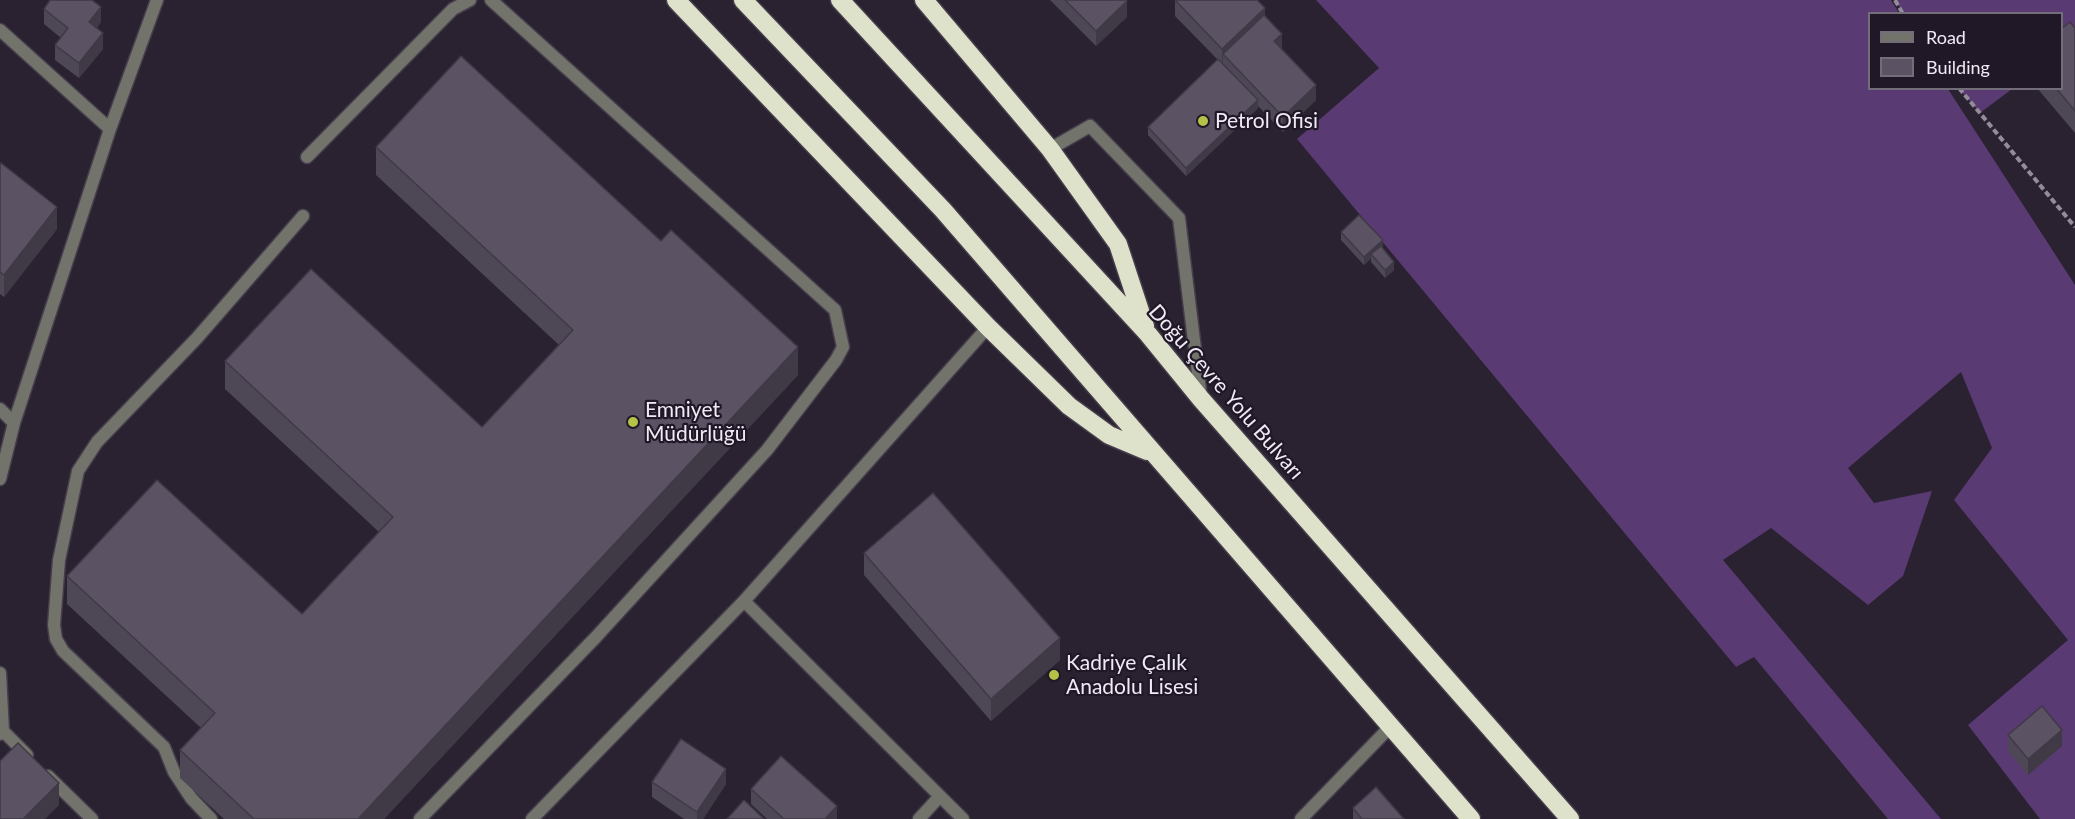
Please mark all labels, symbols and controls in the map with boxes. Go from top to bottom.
legend [1868,12,2063,90]
text: Road [1926,26,1966,48]
text: Building [1926,56,1990,78]
place label: Petrol Ofisi [1215,108,1318,134]
marker: Petrol Ofisi [1196,114,1210,128]
street label: Doğu Çevre Yolu Bulvarı [1143,299,1309,485]
place label: Emniyet Müdürlüğü [645,397,746,447]
marker: Emniyet Müdürlüğü [626,415,640,429]
place label: Kadriye Çalık Anadolu Lisesi [1066,650,1198,700]
marker: Kadriye Çalık Anadolu Lisesi [1047,668,1061,682]

